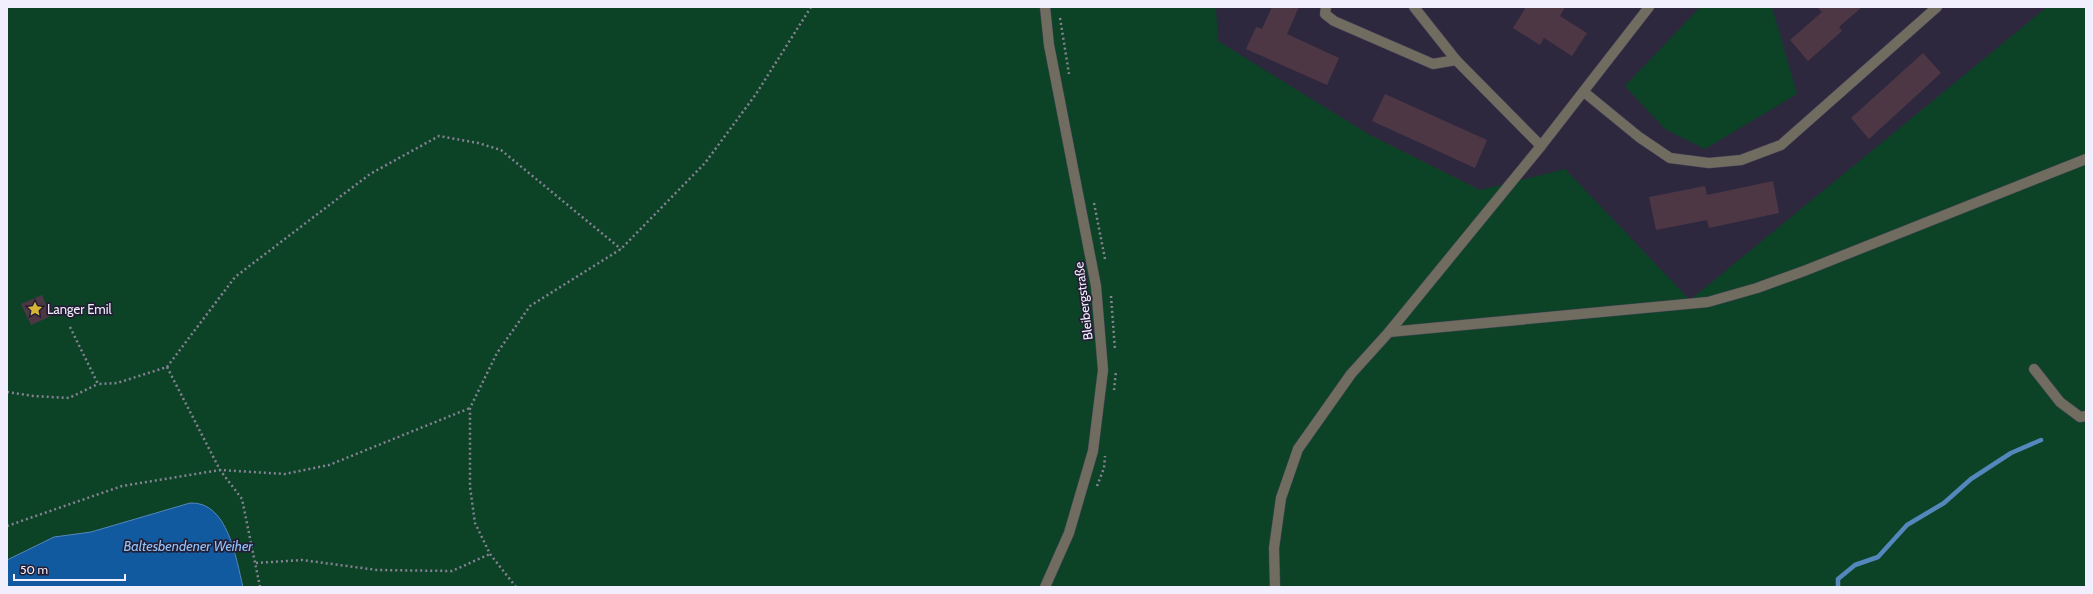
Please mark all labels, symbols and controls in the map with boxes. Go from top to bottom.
street label: Bleibergstraße [1070,261,1096,341]
place icon: Langer Emil [26,300,44,318]
place label: Langer Emil [47,301,112,317]
water label: Baltesbendener Weiher [123,537,253,555]
scale bar [14,556,125,582]
text: 50 m [20,562,48,577]

